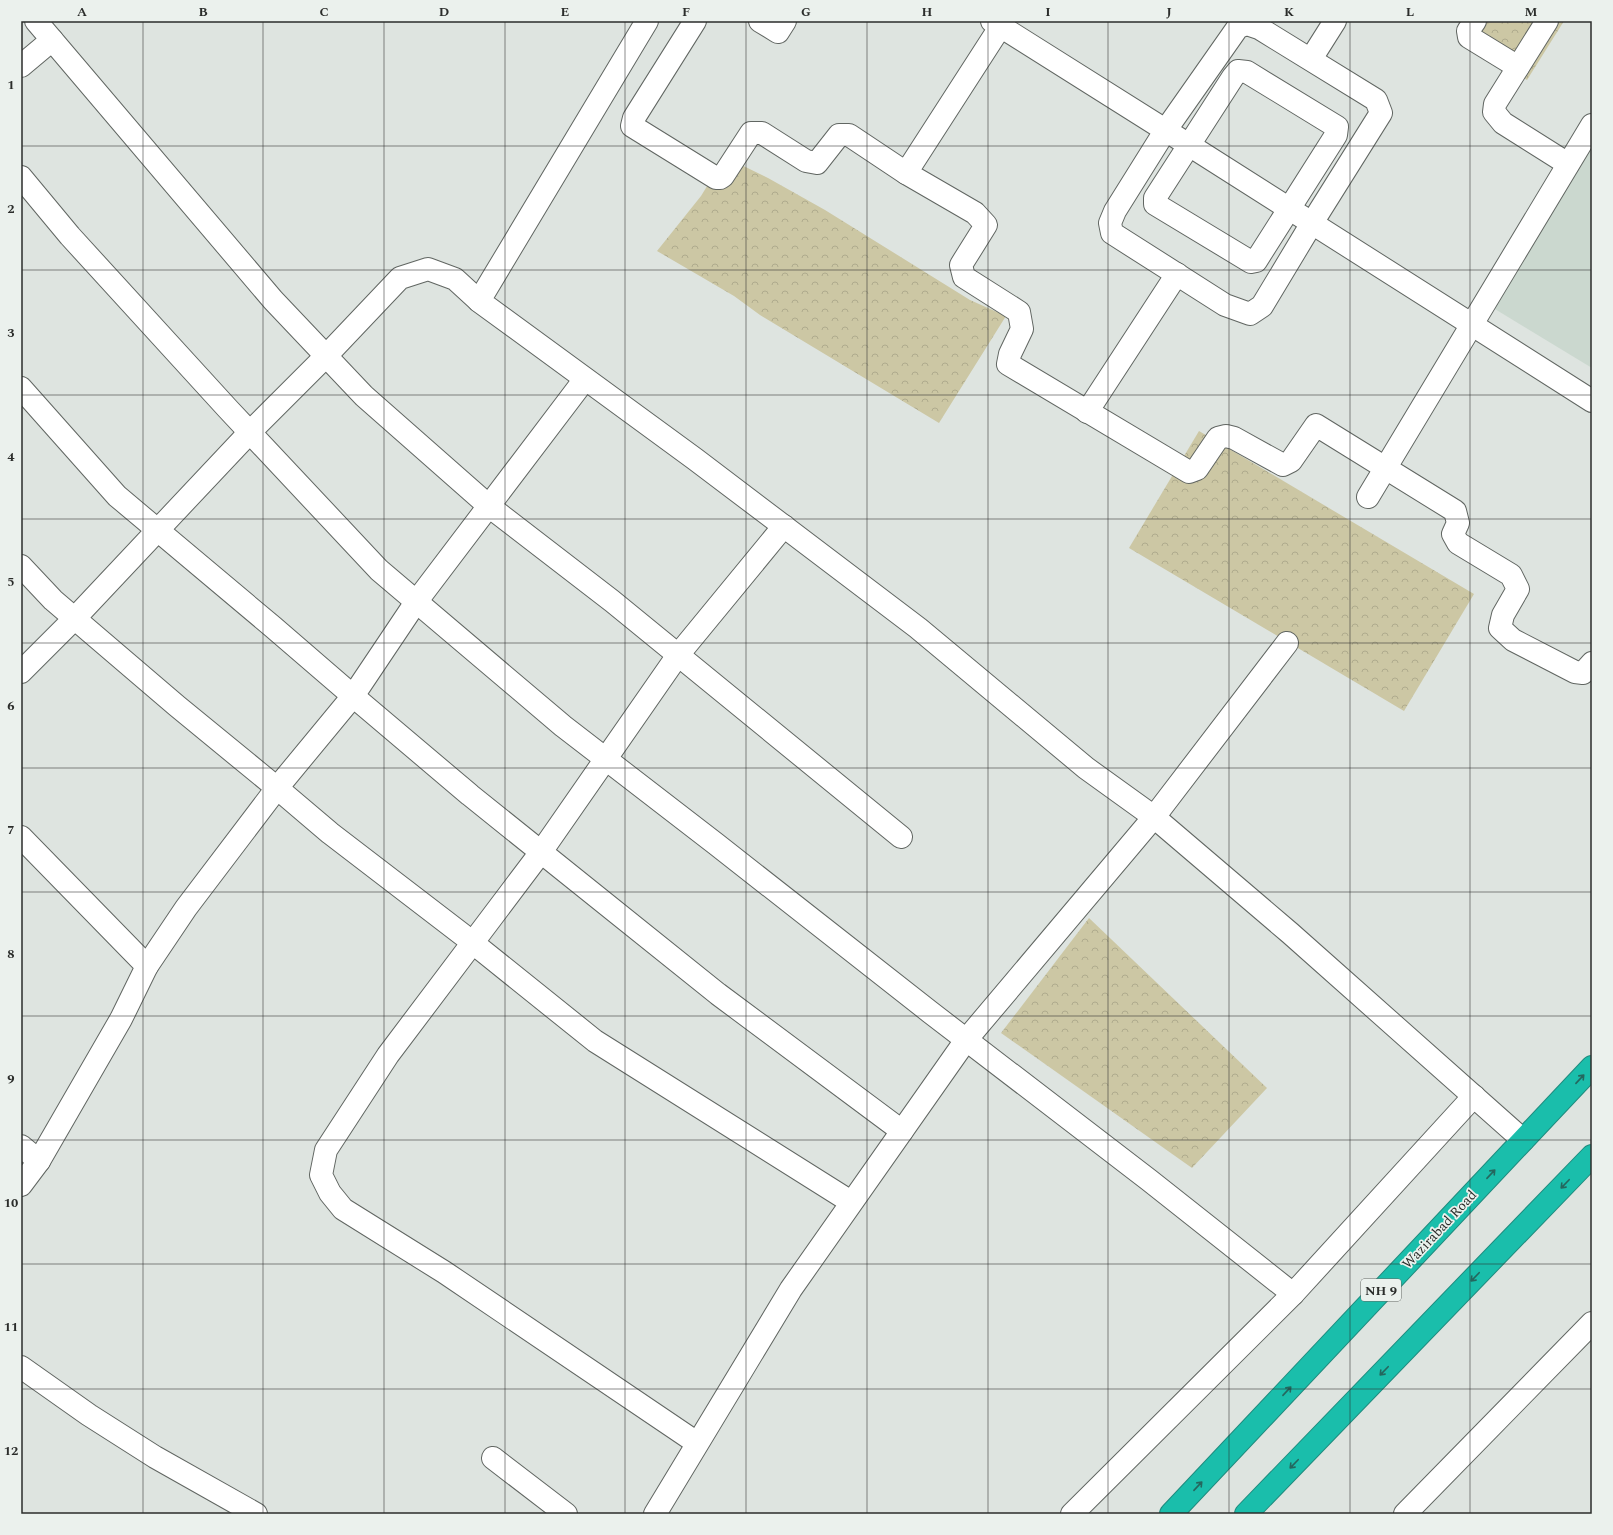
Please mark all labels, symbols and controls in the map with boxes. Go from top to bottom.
text: A [77,2,87,22]
text: B [198,2,208,22]
text: C [319,2,329,22]
text: D [439,2,449,22]
text: E [561,2,570,22]
text: F [682,2,690,22]
text: G [801,2,811,22]
text: H [922,2,933,22]
text: I [1045,2,1051,22]
text: J [1166,2,1172,22]
text: K [1284,2,1294,22]
text: L [1406,2,1414,22]
text: M [1525,2,1538,22]
text: 1 [7,75,15,95]
text: 2 [7,199,15,219]
text: 3 [7,323,15,343]
text: 4 [7,447,15,467]
text: 5 [7,572,15,592]
text: 6 [7,696,15,716]
text: 7 [7,820,15,840]
text: 8 [7,944,15,964]
text: 9 [7,1069,15,1089]
one-way arrow [1575,1074,1585,1084]
one-way arrow [1486,1169,1496,1179]
one-way arrow [1560,1179,1570,1189]
street label: Wazirabad Road [1397,1185,1482,1274]
text: 10 [4,1193,18,1213]
one-way arrow [1470,1272,1479,1282]
road number: NH 9 [1361,1279,1401,1301]
text: 11 [4,1317,18,1337]
one-way arrow [1379,1366,1389,1376]
one-way arrow [1282,1386,1292,1396]
text: 12 [4,1441,18,1461]
one-way arrow [1290,1459,1299,1469]
one-way arrow [1193,1481,1202,1491]

